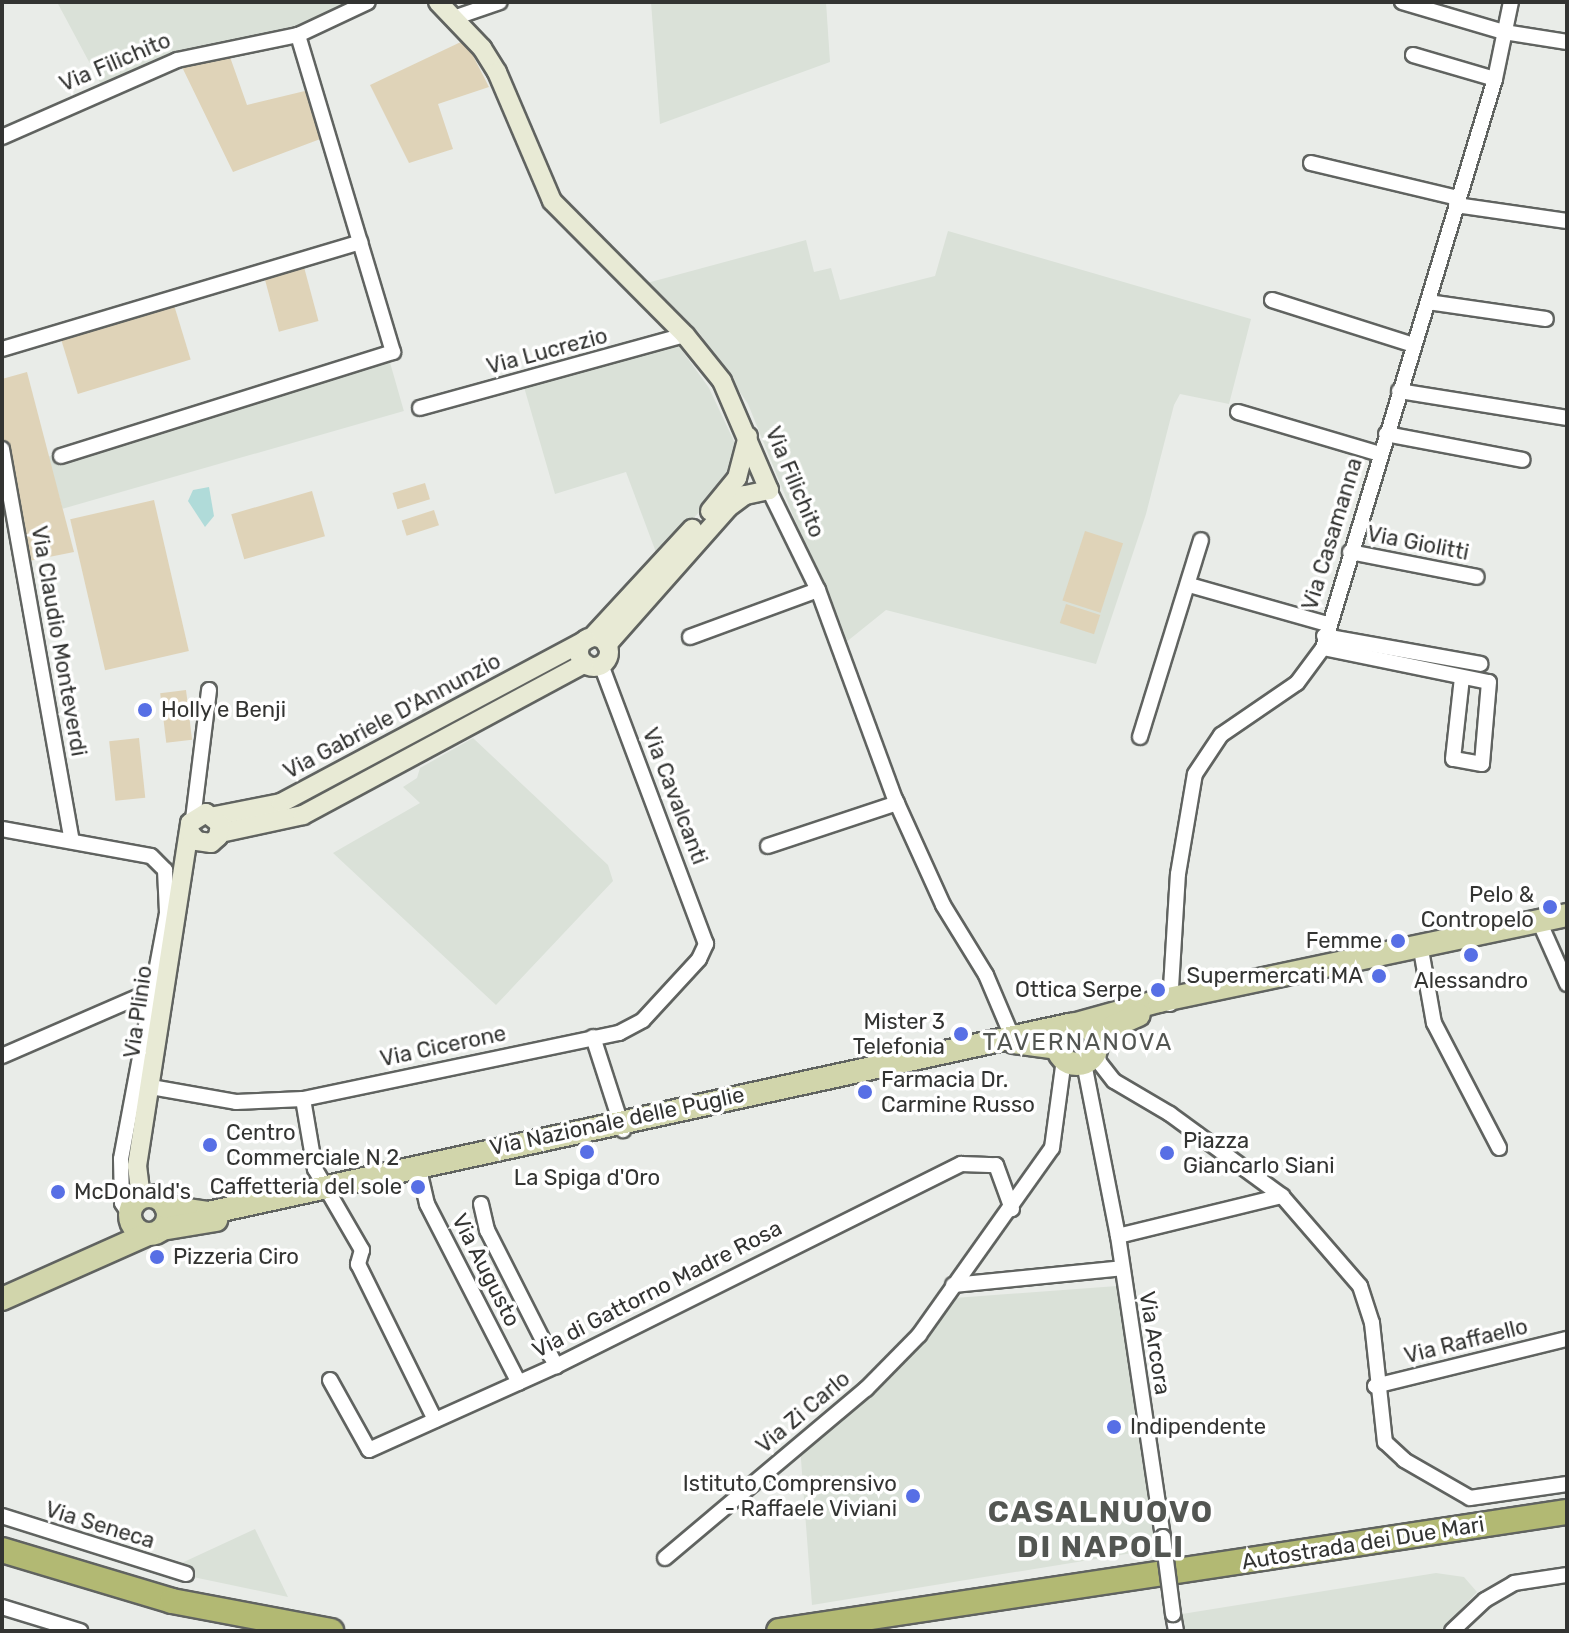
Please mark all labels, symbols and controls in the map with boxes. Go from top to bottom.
street label: Via Filichito [55,27,175,97]
street label: Via Lucrezio [484,322,610,380]
street label: Via Filichito [760,422,830,542]
street label: Via Casamanna [1296,455,1368,613]
street label: Via Giolitti [1365,520,1471,566]
street label: Via Claudio Monteverdi [26,524,92,758]
street label: Via Gabriele D'Annunzio [279,648,505,784]
place label: Holly e Benji [161,697,287,723]
marker: Holly e Benji [136,701,154,719]
street label: Via Cavalcanti [637,724,713,868]
place label: Pelo & Contropelo [1421,881,1534,932]
marker: Pelo & Contropelo [1541,898,1559,916]
place label: Femme [1306,928,1382,954]
marker: Femme [1389,932,1407,950]
marker: Alessandro [1462,946,1480,964]
place label: Supermercati MA [1187,963,1363,989]
street label: Via Plinio [118,964,158,1060]
marker: Supermercati MA [1370,967,1388,985]
place label: Alessandro [1414,968,1528,994]
place label: Ottica Serpe [1015,977,1142,1003]
marker: Ottica Serpe [1149,981,1167,999]
place label: Mister 3 Telefonia [853,1008,945,1060]
street label: Via Cicerone [378,1020,508,1072]
marker: Mister 3 Telefonia [952,1025,970,1043]
district label: TAVERNANOVA [983,1029,1173,1057]
place label: Farmacia Dr. Carmine Russo [881,1066,1035,1118]
street label: Via Nazionale delle Puglie [487,1081,747,1161]
marker: Farmacia Dr. Carmine Russo [856,1083,874,1101]
place label: Centro Commerciale N 2 [226,1119,399,1170]
place label: Piazza Giancarlo Siani [1183,1127,1335,1178]
marker: Centro Commerciale N 2 [201,1136,219,1154]
marker: La Spiga d'Oro [578,1143,596,1161]
marker: Piazza Giancarlo Siani [1158,1144,1176,1162]
place label: La Spiga d'Oro [514,1165,660,1191]
place label: Caffetteria del sole [210,1174,402,1200]
marker: Caffetteria del sole [409,1178,427,1196]
place label: McDonald's [74,1179,191,1205]
marker: McDonald's [49,1183,67,1201]
street label: Via Augusto [446,1209,526,1331]
street label: Via di Gattorno Madre Rosa [528,1215,786,1363]
place label: Pizzeria Ciro [173,1244,299,1270]
marker: Pizzeria Ciro [148,1248,166,1266]
street label: Via Arcora [1134,1289,1176,1397]
street label: Via Raffaello [1401,1313,1531,1369]
street label: Via Zi Carlo [751,1365,855,1459]
place label: Indipendente [1130,1414,1266,1440]
marker: Indipendente [1105,1418,1123,1436]
place label: Istituto Comprensivo - Raffaele Viviani [683,1470,897,1522]
marker: Istituto Comprensivo - Raffaele Viviani [904,1487,922,1505]
district label: CASALNUOVO DI NAPOLI [988,1494,1214,1564]
street label: Via Seneca [42,1496,158,1554]
street label: Autostrada dei Due Mari [1240,1511,1486,1575]

